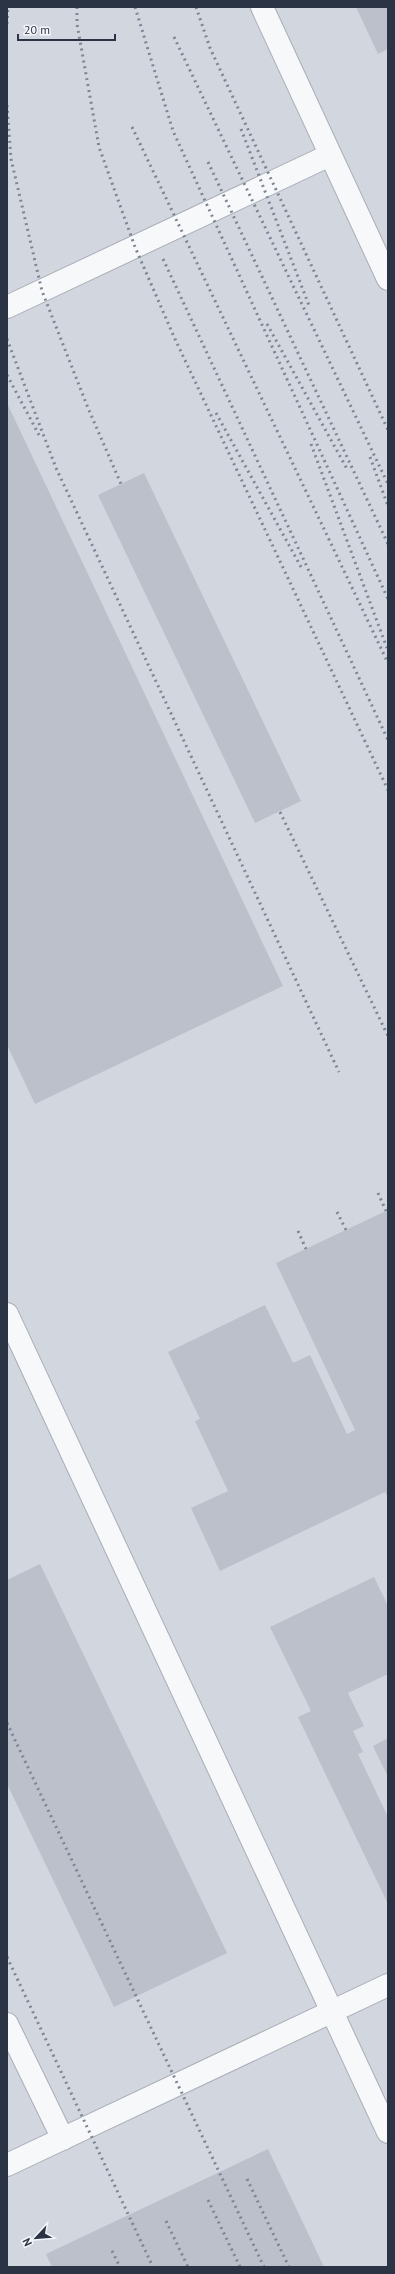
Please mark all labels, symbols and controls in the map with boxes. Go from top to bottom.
scale bar [18,16,115,42]
text: 20 m [24,22,50,37]
north arrow [16,2218,56,2258]
text: N [19,2236,35,2249]

